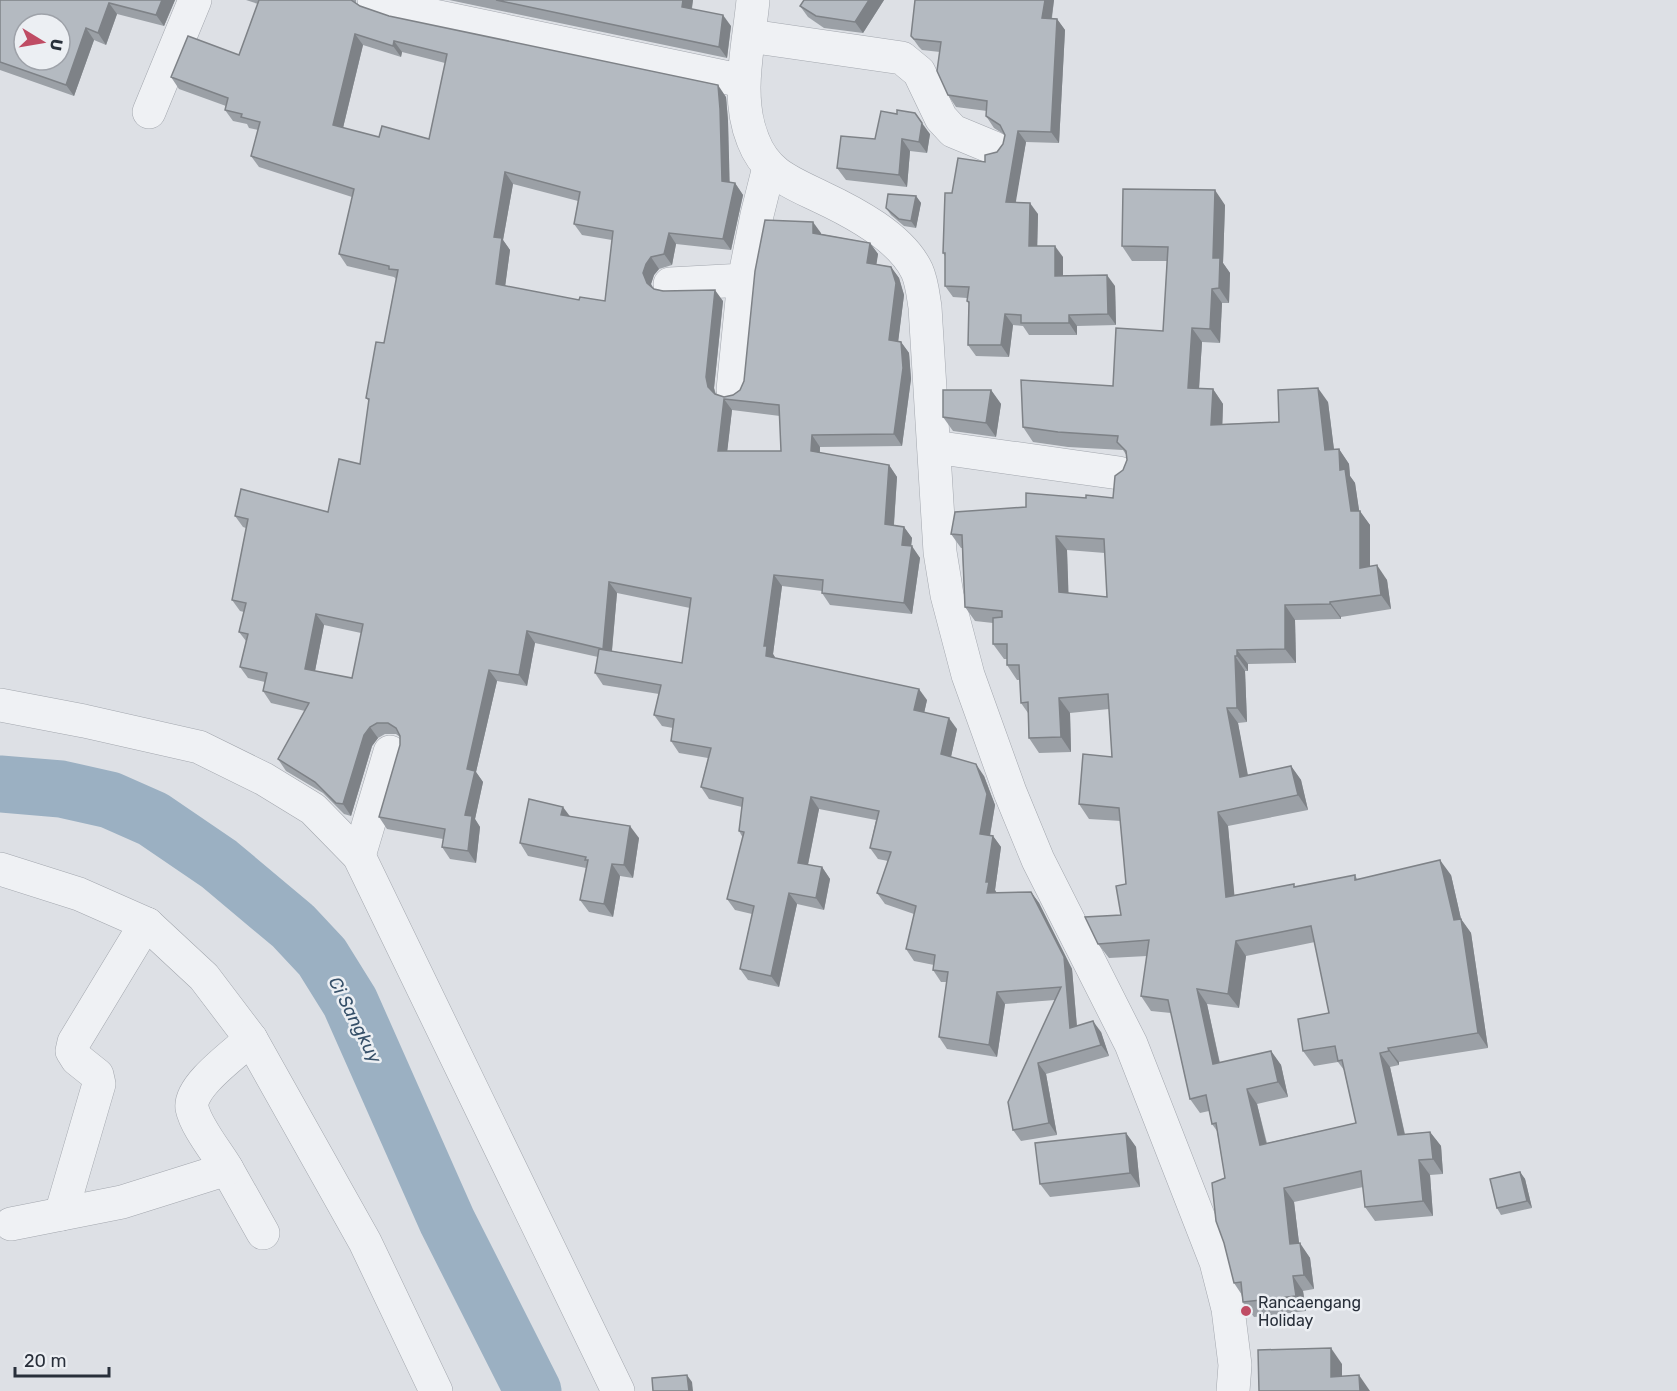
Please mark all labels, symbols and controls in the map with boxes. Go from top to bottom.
north arrow [12,12,72,72]
text: U [46,37,67,52]
water label: Ci Sangkuy [324,973,387,1068]
place label: Rancaengang Holiday [1258,1293,1361,1330]
marker: Rancaengang Holiday [1239,1304,1253,1318]
scale bar [15,1340,110,1378]
text: 20 m [24,1350,66,1372]

